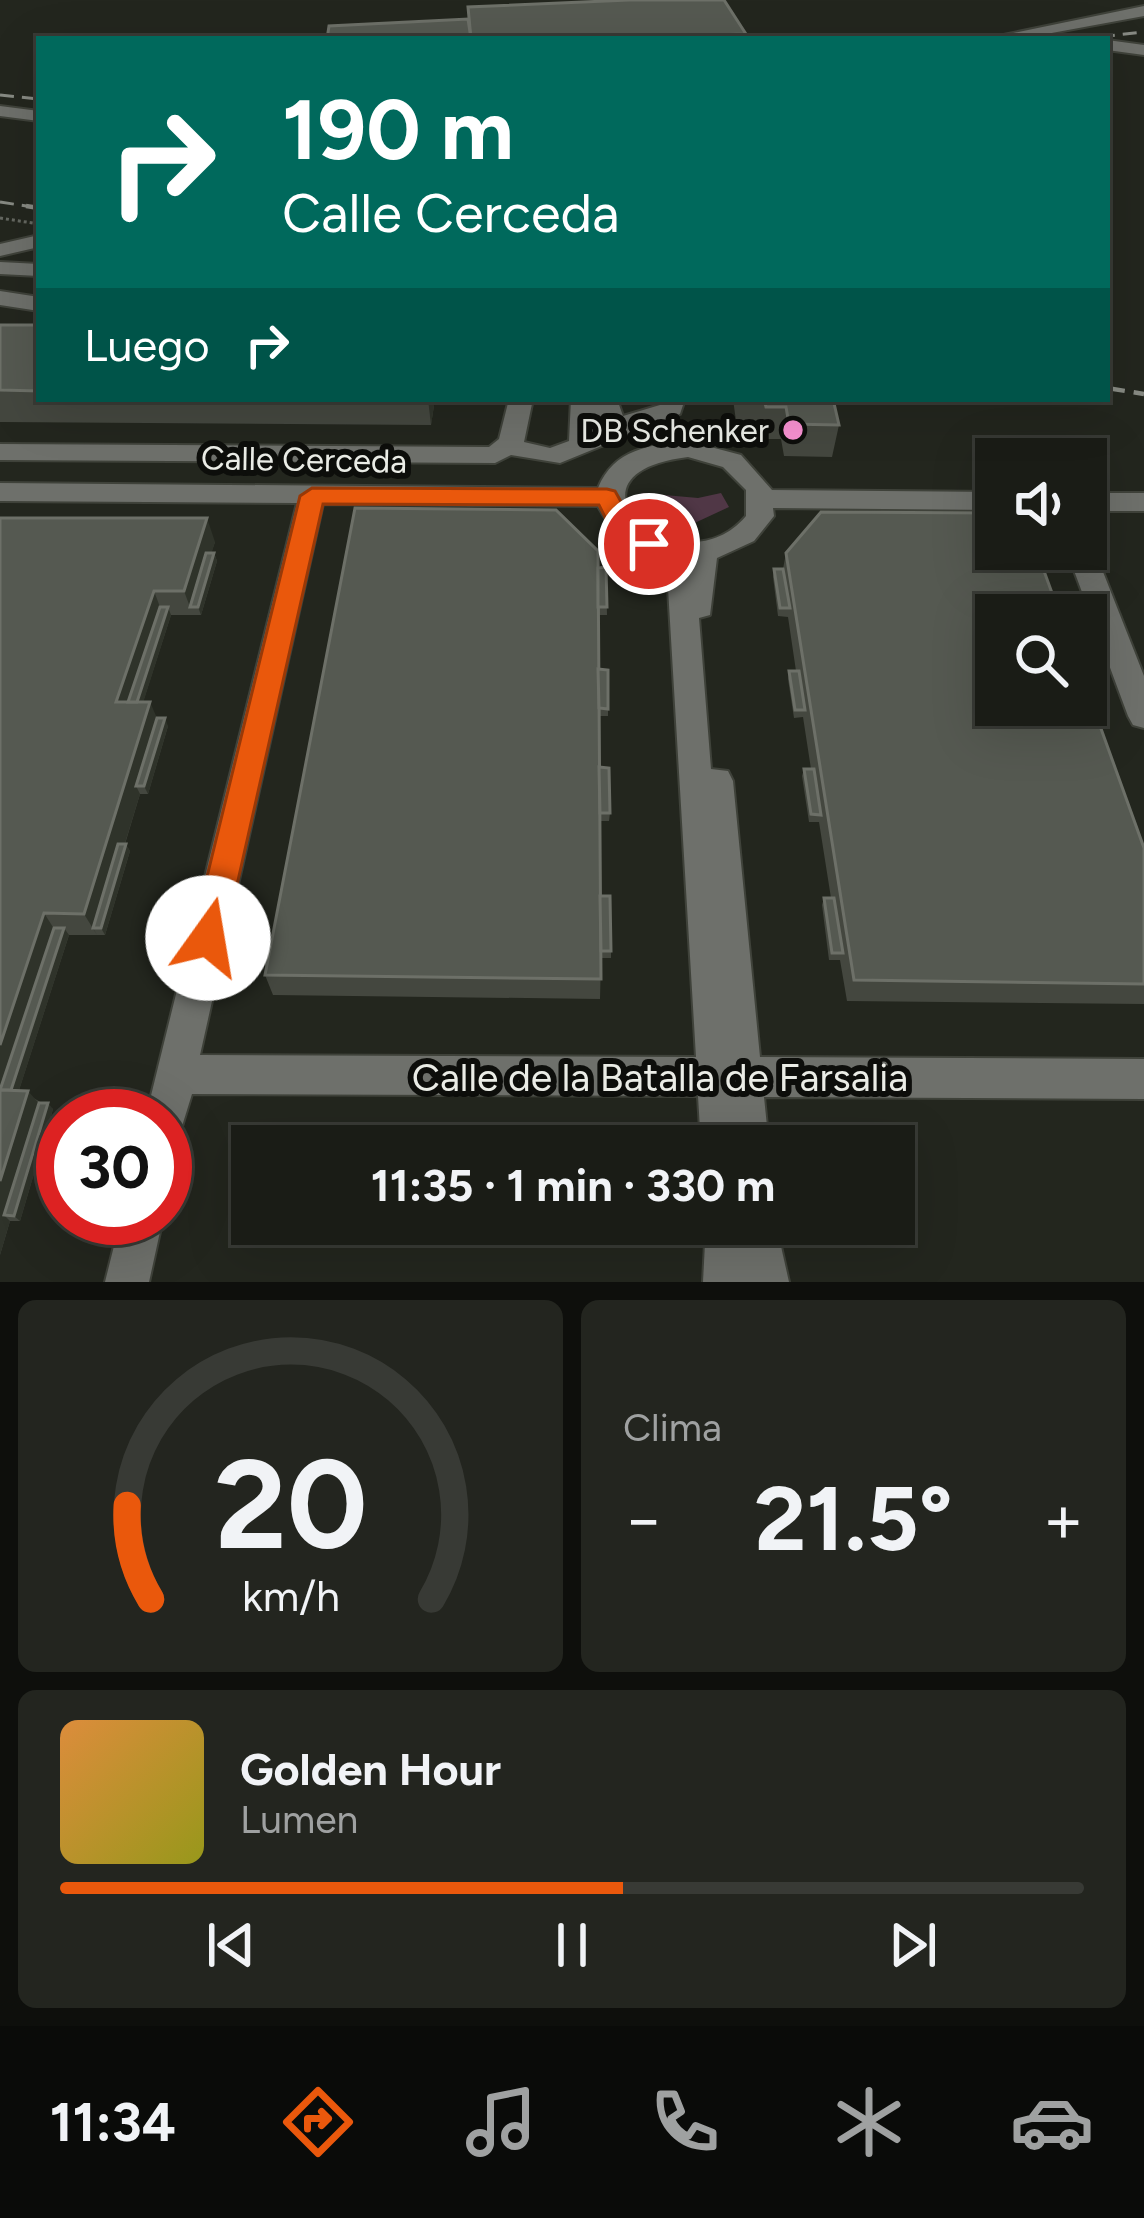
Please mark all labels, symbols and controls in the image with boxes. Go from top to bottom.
text: 190 m [282,79,514,180]
icon: right [84,84,240,240]
text: Calle Cerceda [282,181,620,246]
icon: right [234,312,300,378]
text: Luego [84,318,210,372]
place label: DB Schenker [580,411,769,450]
marker: DB Schenker [780,417,806,443]
street label: Calle Cerceda [201,438,407,481]
map controls [975,438,1107,726]
button: sound [975,438,1107,570]
pin [598,493,700,595]
icon: arrive [616,511,682,577]
button: search [975,594,1107,726]
position arrow [145,875,271,1001]
street label: Calle de la Batalla de Farsalia [412,1054,908,1101]
speed limit sign: 30 [36,1089,192,1245]
text: 11:35 · 1 min · 330 m [371,1158,775,1212]
text: Clima [623,1404,722,1451]
text: 20 [214,1429,367,1579]
text: 21.5° [754,1464,953,1573]
text: − [623,1479,664,1559]
text: + [1043,1479,1084,1559]
text: km/h [242,1570,339,1622]
text: Golden Hour [240,1742,501,1796]
text: Lumen [240,1796,358,1843]
icon: previous [198,1912,264,1978]
icon: pause [539,1912,605,1978]
icon: next [880,1912,946,1978]
icon: directions [276,2080,360,2164]
icon: music [459,2080,543,2164]
icon: phone [643,2080,727,2164]
icon: climate [827,2080,911,2164]
icon: car [1010,2080,1094,2164]
text: 11:34 [50,2090,176,2155]

